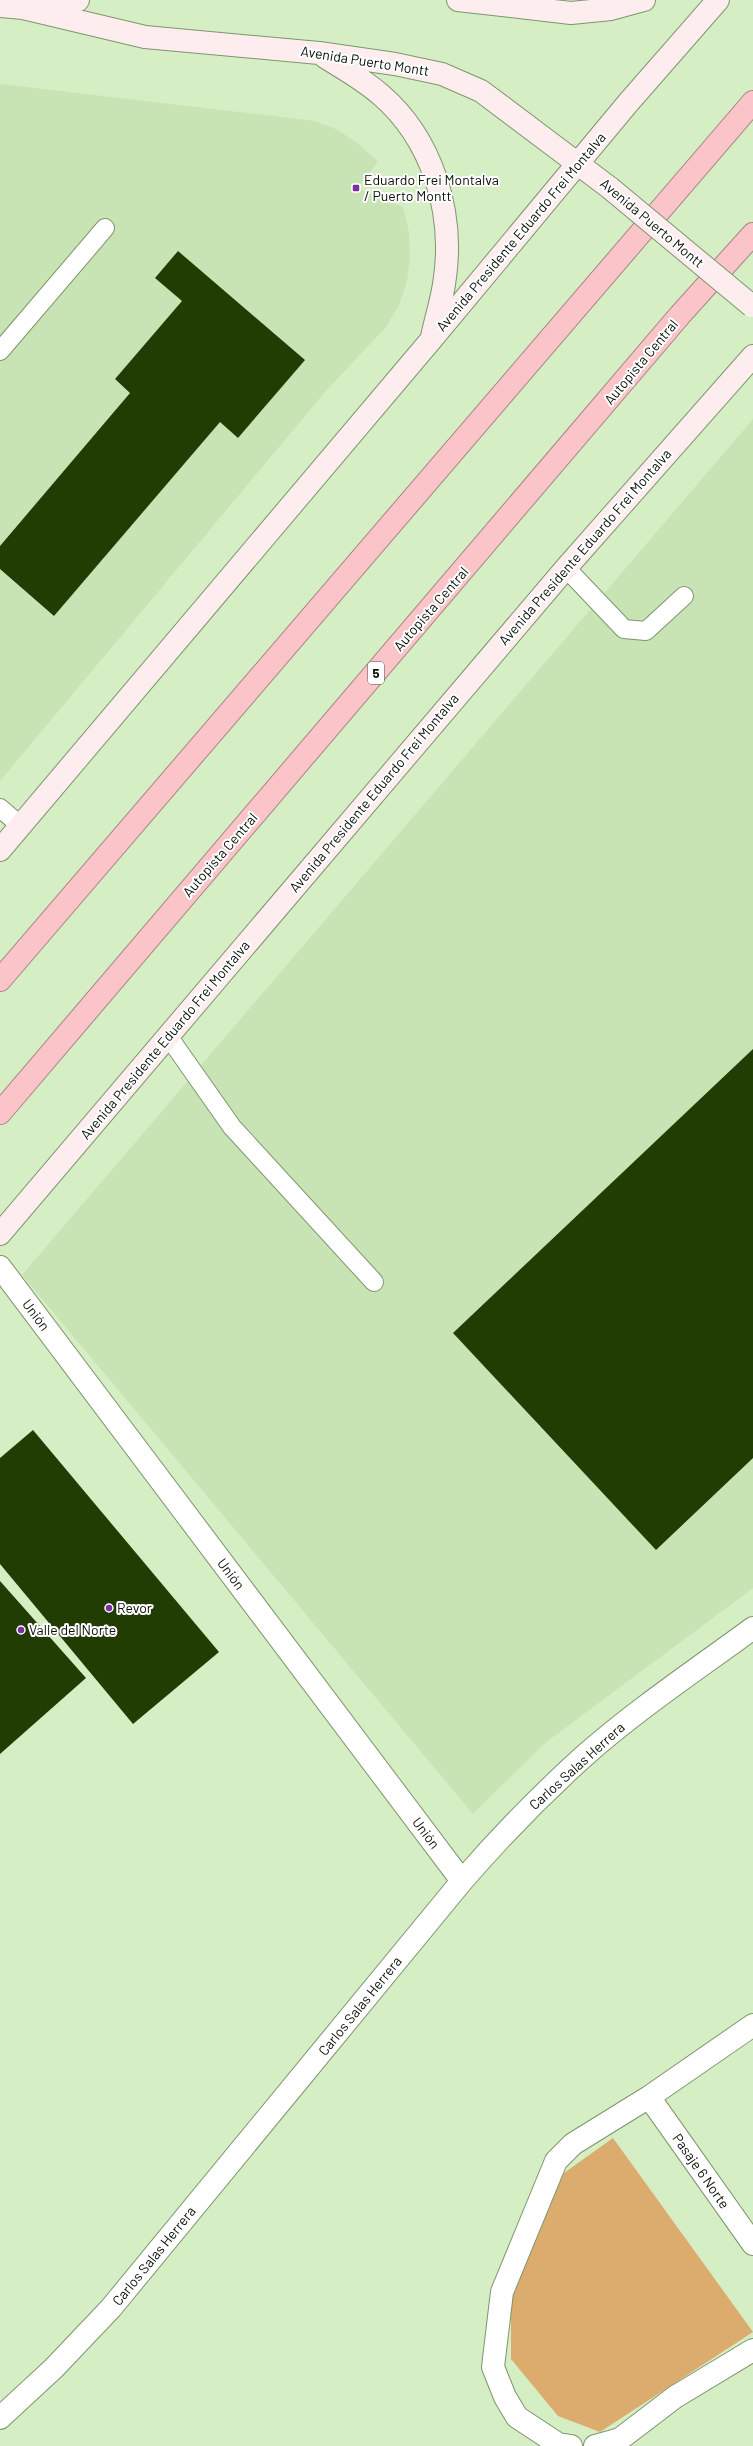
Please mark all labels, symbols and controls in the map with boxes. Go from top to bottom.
street label: Avenida Puerto Montt [300,42,431,79]
street label: Avenida Presidente Eduardo Frei Montalva [432,129,609,335]
place label: Eduardo Frei Montalva / Puerto Montt [364,171,499,204]
street label: Avenida Puerto Montt [597,174,708,271]
marker: Eduardo Frei Montalva / Puerto Montt [351,183,361,193]
street label: Autopista Central [600,316,681,408]
street label: Avenida Presidente Eduardo Frei Montalva [495,445,674,648]
street label: Autopista Central [390,563,472,654]
road number: 5 [368,662,384,684]
street label: Avenida Presidente Eduardo Frei Montalva [285,690,462,896]
street label: Autopista Central [179,809,261,900]
street label: Avenida Presidente Eduardo Frei Montalva [76,937,253,1143]
street label: Unión [19,1296,54,1334]
street label: Unión [214,1555,249,1593]
place label: Revor [117,1599,152,1616]
marker: Revor [104,1603,114,1613]
place label: Valle del Norte [29,1621,116,1638]
marker: Valle del Norte [16,1625,26,1635]
street label: Carlos Salas Herrera [525,1718,628,1813]
street label: Unión [409,1814,444,1852]
street label: Carlos Salas Herrera [314,1953,405,2059]
street label: Pasaje 6 Norte [669,2130,734,2212]
street label: Carlos Salas Herrera [108,2203,199,2309]

